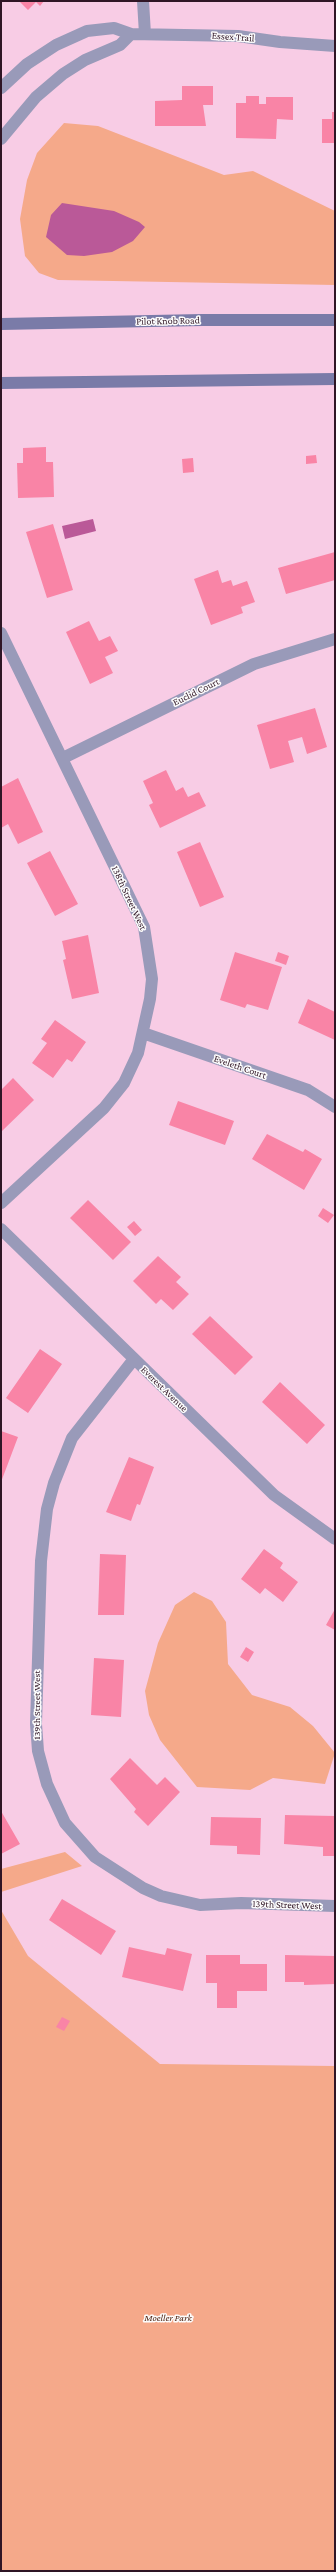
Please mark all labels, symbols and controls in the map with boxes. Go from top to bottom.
street label: Essex Trail [211,30,255,44]
street label: Pilot Knob Road [136,314,200,328]
street label: Euclid Court [171,676,221,708]
street label: 138th Street West [109,864,149,932]
street label: Eveleth Court [212,1052,268,1082]
street label: Everest Avenue [138,1364,190,1414]
street label: 139th Street West [31,1670,43,1740]
street label: 139th Street West [252,1898,322,1912]
park label: Moeller Park [144,2312,192,2324]

